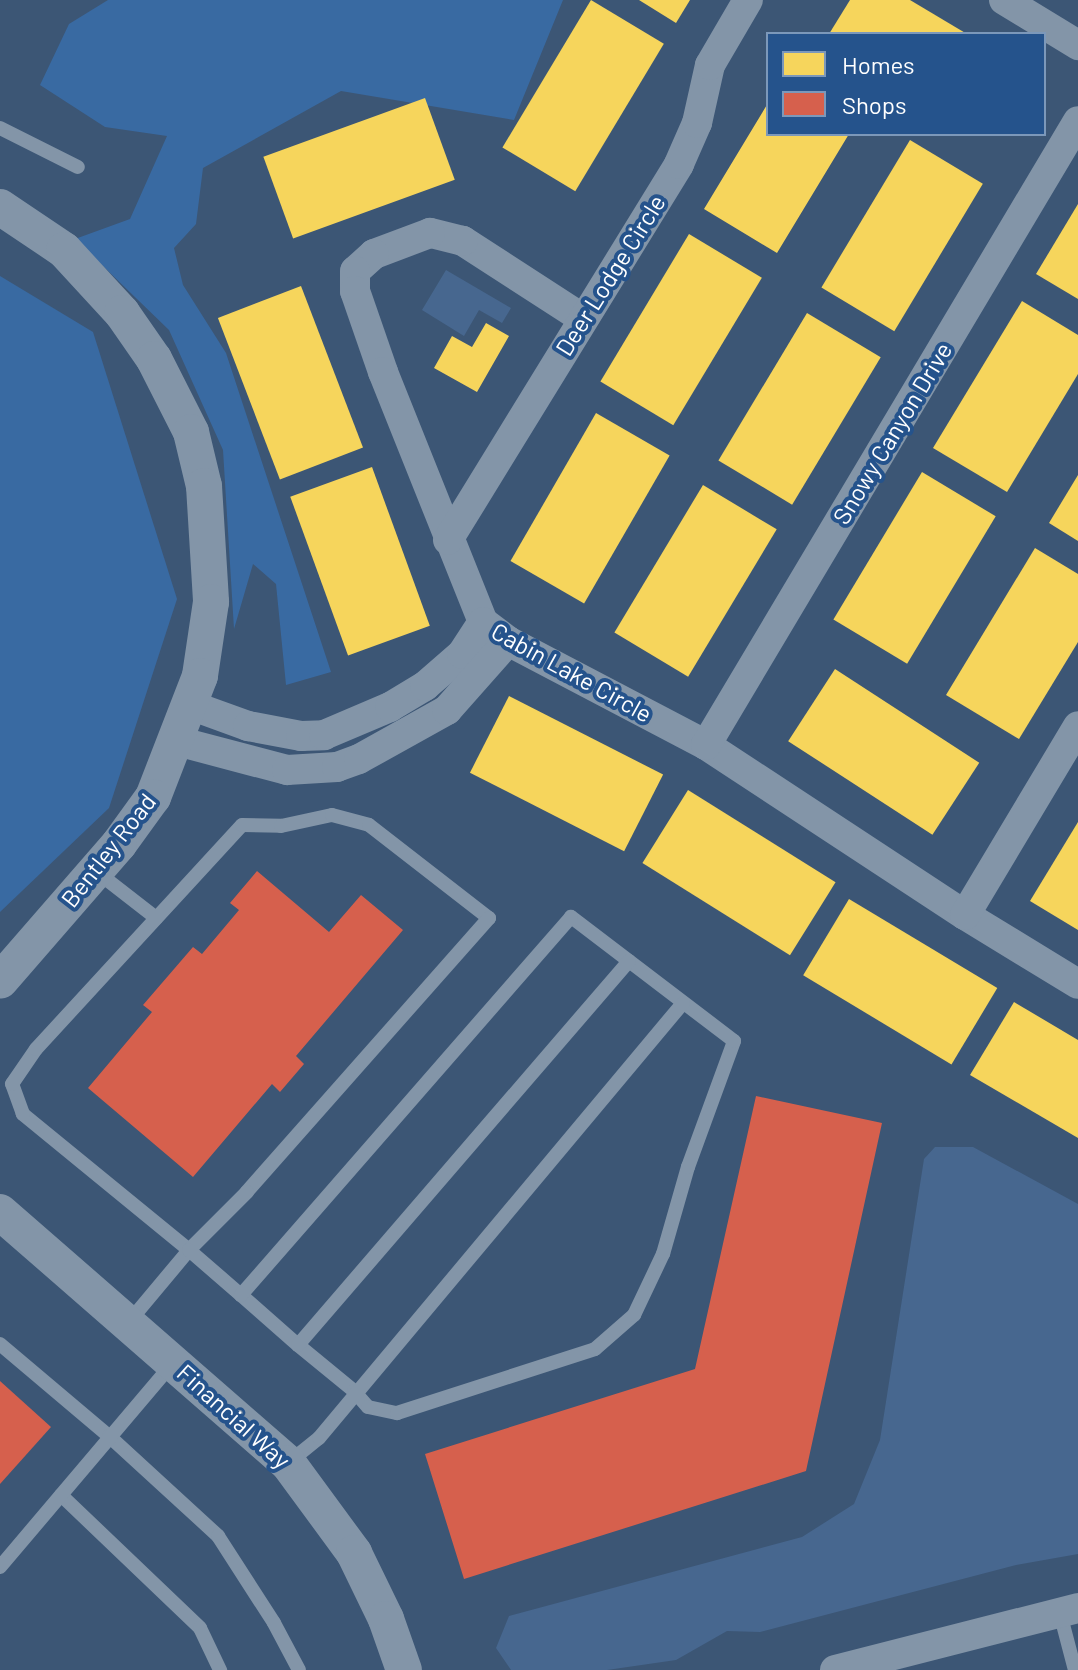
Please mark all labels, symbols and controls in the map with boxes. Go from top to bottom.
legend [766,32,1046,136]
text: Homes [842,50,915,79]
text: Shops [842,90,907,119]
street label: Deer Lodge Circle [549,189,671,361]
street label: Snowy Canyon Drive [826,337,958,529]
street label: Cabin Lake Circle [487,616,657,728]
street label: Bentley Road [55,787,161,913]
street label: Financial Way [172,1358,296,1474]

